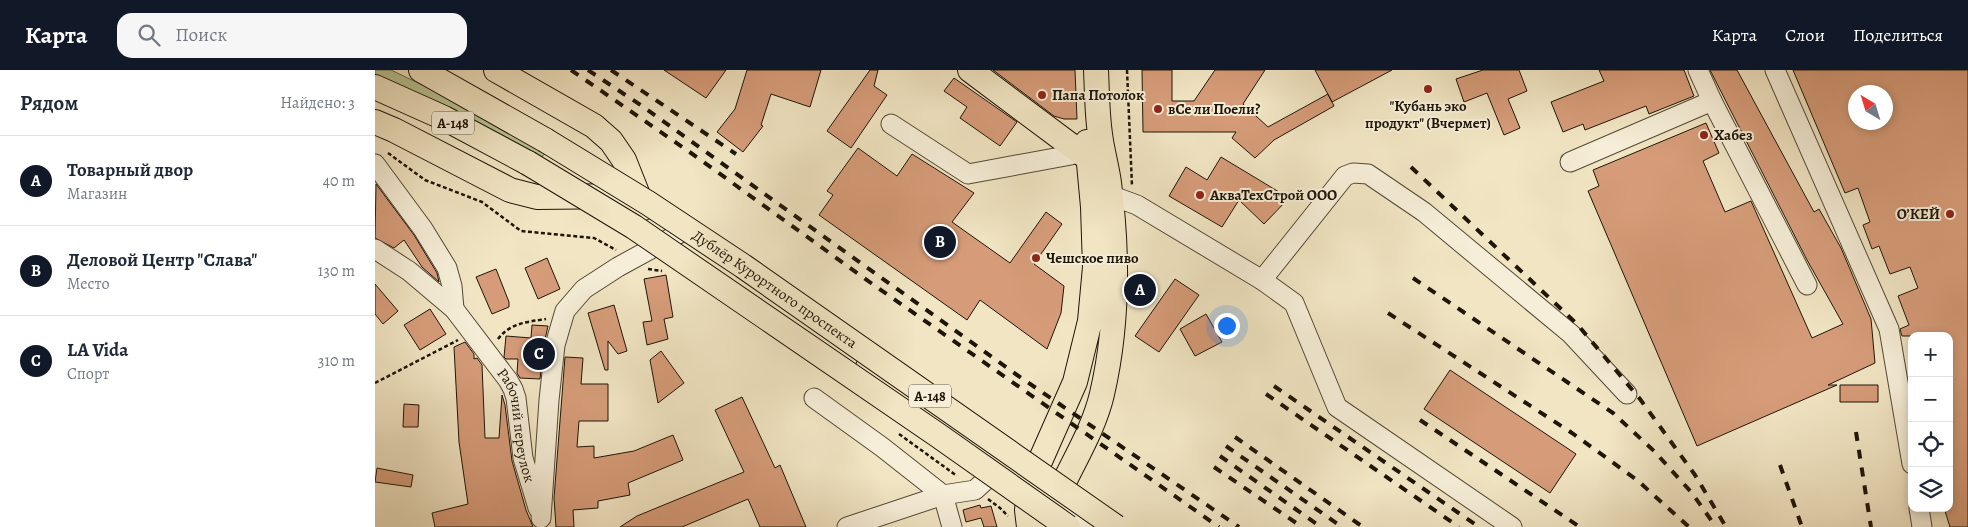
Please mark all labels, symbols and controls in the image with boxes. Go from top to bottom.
search box [117,13,467,58]
text: Карта [25,19,87,51]
icon: search [135,21,163,49]
text: Поиск [175,22,227,48]
text: Карта [1712,23,1757,47]
text: Слои [1785,23,1825,47]
text: Поделиться [1853,23,1943,47]
marker: "Кубань эко продукт" (Вчермет) [1422,83,1434,95]
place label: Папа Потолок [1052,85,1144,105]
north arrow [1848,85,1893,130]
text: Рядом [20,89,78,117]
marker: Папа Потолок [1036,89,1048,101]
text: Найдено: 3 [280,92,355,114]
place label: "Кубань эко продукт" (Вчермет) [1365,96,1491,133]
place label: вСе ли Поели? [1168,99,1261,119]
marker: вСе ли Поели? [1152,103,1164,115]
road number: А-148 [432,112,474,134]
place label: Хабез [1714,125,1753,145]
marker: Хабез [1698,129,1710,141]
text: Товарный двор [67,157,193,183]
text: A [31,170,41,192]
text: 40 m [323,170,355,192]
text: Магазин [67,183,127,205]
place label: АкваТехСтрой ООО [1209,185,1337,205]
marker: АкваТехСтрой ООО [1194,189,1206,201]
place label: О’КЕЙ [1897,204,1940,224]
marker: О’КЕЙ [1944,208,1956,220]
pin: B [924,223,956,261]
street label: Дублёр Курортного проспекта [689,225,861,353]
text: Деловой Центр "Слава" [67,247,257,273]
place label: Чешское пиво [1046,248,1139,268]
marker: Чешское пиво [1030,252,1042,264]
text: B [31,260,41,282]
text: 130 m [318,260,355,282]
pin: A [1124,271,1156,309]
text: Место [67,273,110,295]
your location [1214,313,1240,339]
map controls [1908,332,1953,512]
button: + [1908,332,1953,377]
pin: C [523,335,555,373]
text: LA Vida [67,337,128,363]
text: C [31,350,41,372]
text: 310 m [318,350,355,372]
text: Спорт [67,363,109,385]
street label: Рабочий переулок [492,364,540,485]
button: − [1908,377,1953,422]
road number: А-148 [909,384,951,408]
button: locate [1908,422,1953,467]
button: layers [1908,467,1953,512]

